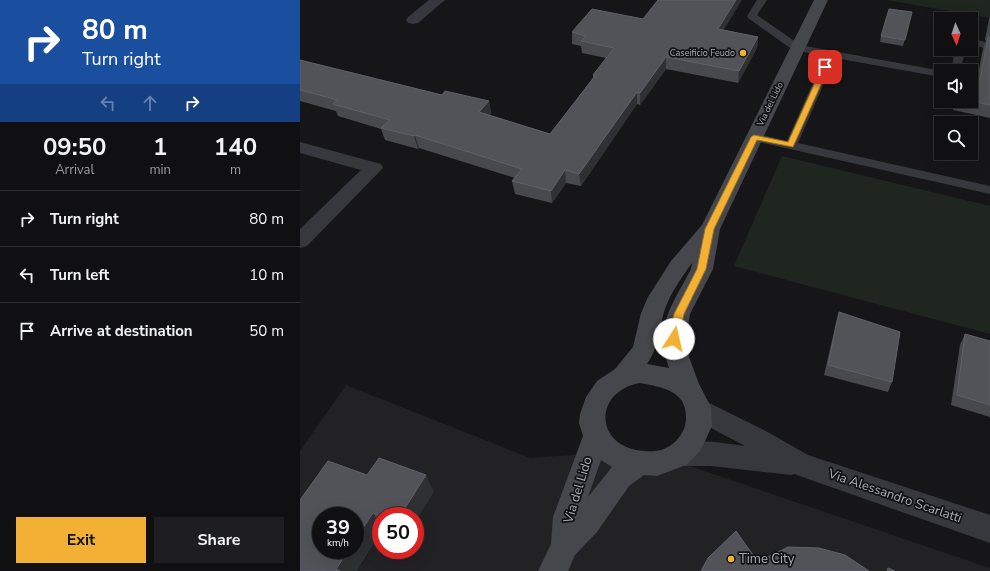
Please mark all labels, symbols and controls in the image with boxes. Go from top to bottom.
text: 80 m [82,11,148,49]
north arrow [934,12,978,56]
map controls [934,12,978,160]
icon: right [16,16,68,68]
text: Turn right [82,47,161,71]
place label: Caseificio Feudo [670,47,735,59]
marker: Caseificio Feudo [738,48,748,58]
pin [808,50,842,84]
icon: arrive [814,56,836,78]
button: sound [934,64,978,108]
street label: Via del Lido [754,80,786,129]
icon: left [97,92,119,114]
icon: ahead [139,92,161,114]
icon: right [181,92,203,114]
button: search [934,116,978,160]
text: 09:50 [43,131,106,163]
text: 1 [153,131,167,163]
text: 140 [214,131,257,163]
text: Arrival [55,161,94,179]
text: min [149,161,171,179]
text: m [230,161,241,179]
icon: right [16,208,38,230]
text: Turn right [50,209,119,229]
text: 80 m [249,209,284,229]
icon: left [16,264,38,286]
text: Turn left [50,265,109,285]
text: 10 m [249,265,284,285]
position arrow [653,318,695,360]
icon: arrive [16,320,38,342]
text: Arrive at destination [50,321,193,341]
text: 50 m [249,321,284,341]
street label: Via del Lido [559,454,597,526]
street label: Via Alessandro Scarlatti [825,464,964,527]
speed limit sign: 50 [372,507,424,559]
text: 39 [326,514,350,541]
button: Exit [16,517,146,563]
button: Share [154,517,284,563]
text: km/h [327,536,349,550]
place label: Time City [739,550,795,568]
marker: Time City [726,554,736,564]

